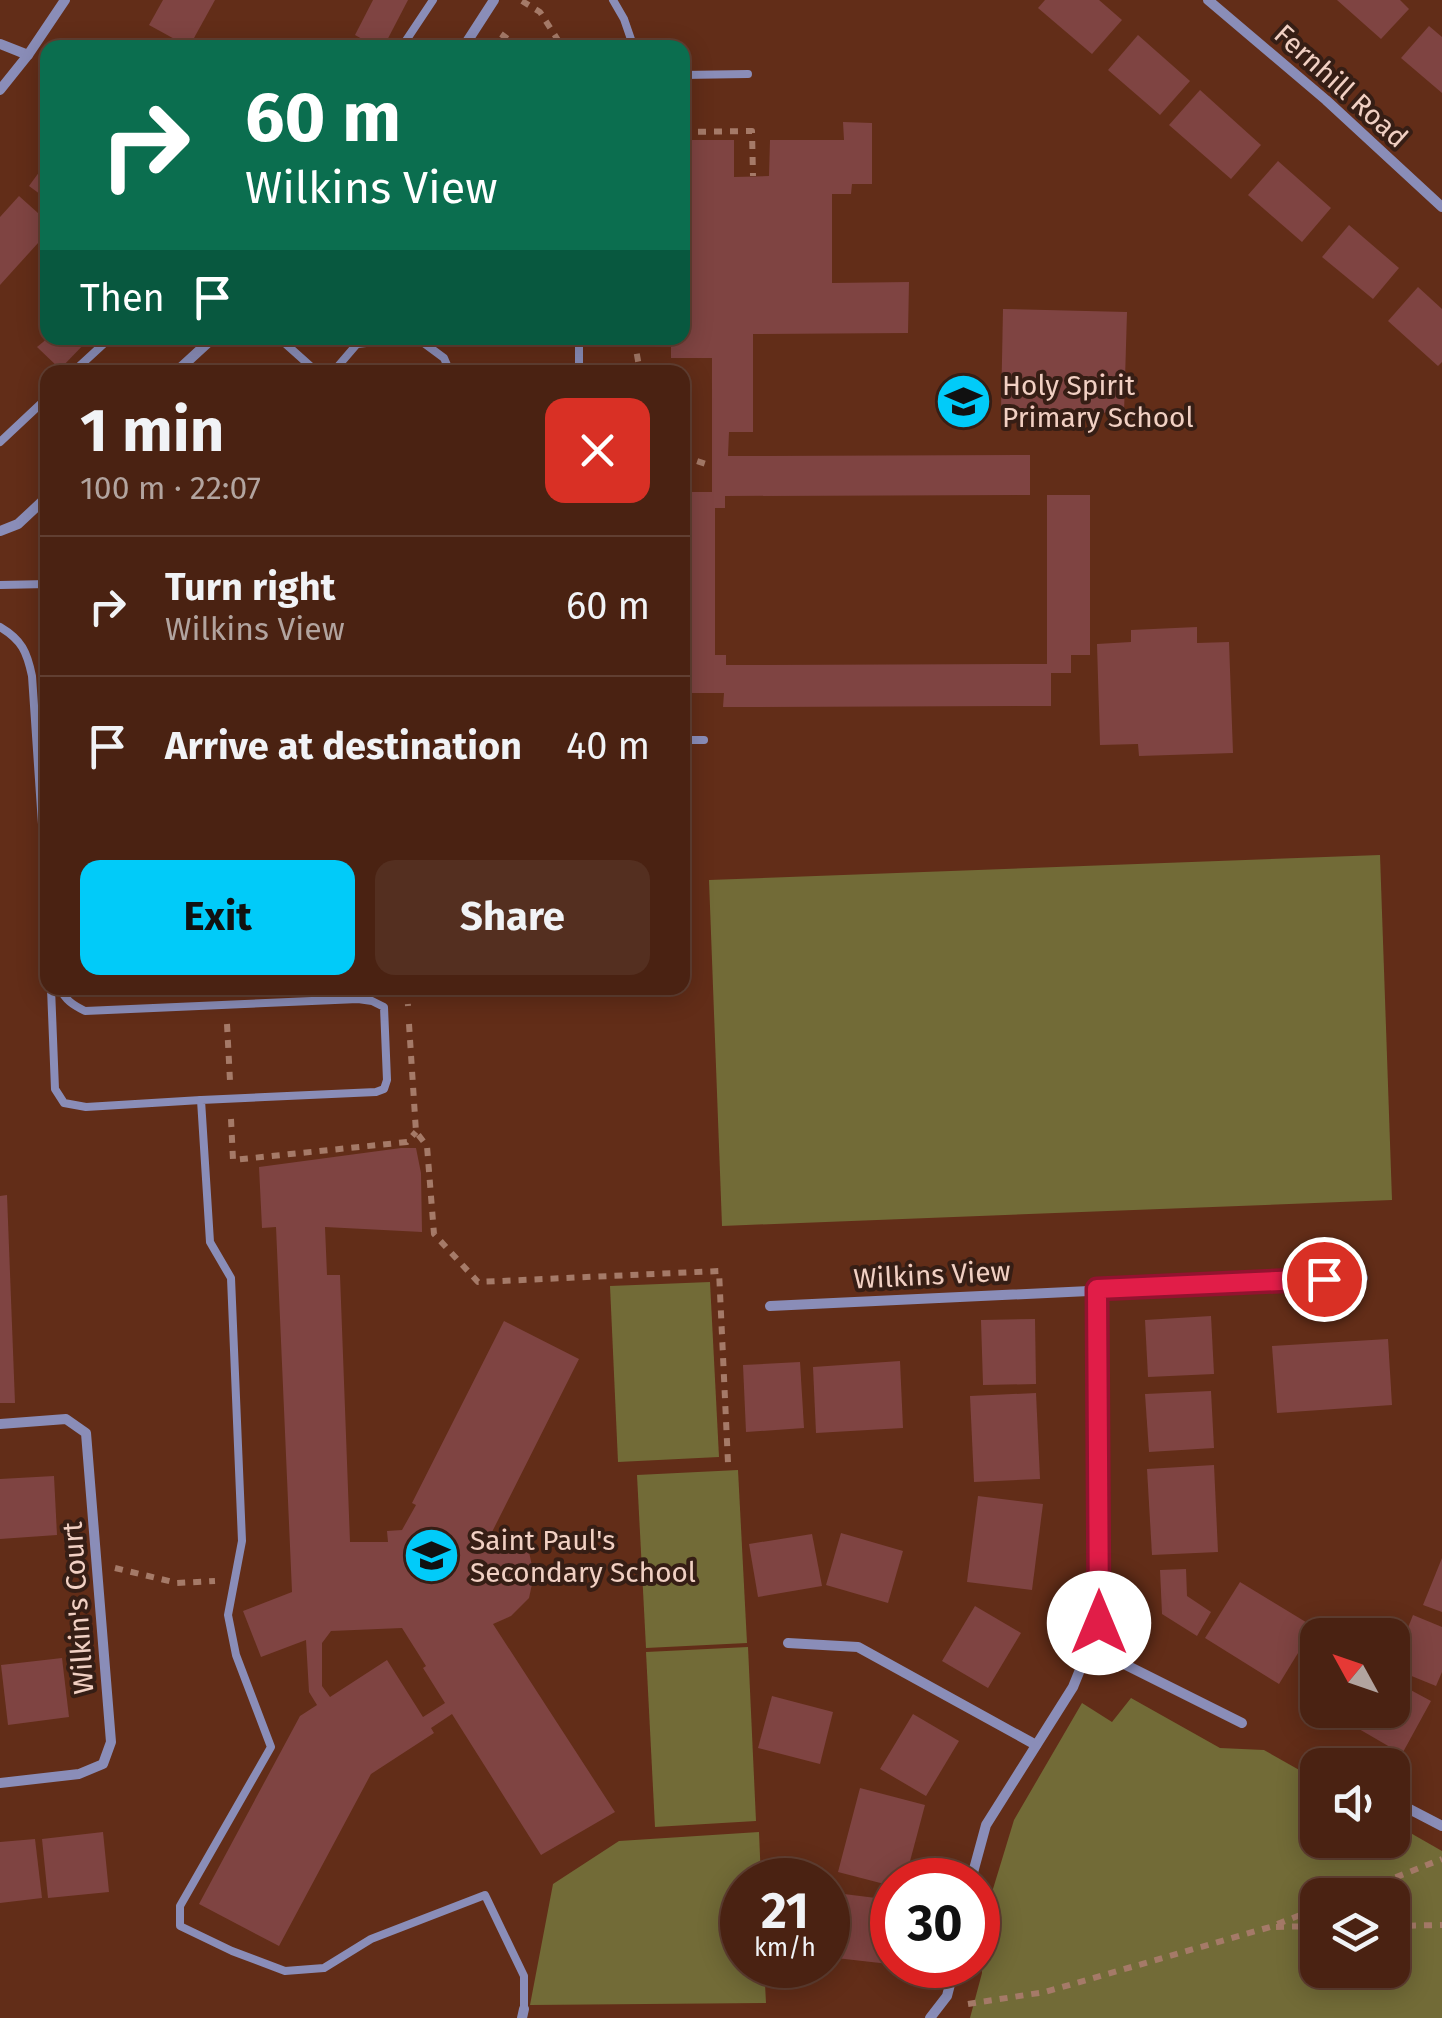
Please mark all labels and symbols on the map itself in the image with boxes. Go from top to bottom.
street label: Fernhill Road [1268,18,1414,154]
place label: Holy Spirit Primary School [1002,369,1194,434]
school or university icon: Holy Spirit Primary School [933,371,993,431]
pin [1282,1237,1367,1322]
street label: Wilkins View [853,1254,1011,1296]
street label: Wilkin's Court [55,1520,100,1695]
place label: Saint Paul's Secondary School [470,1524,696,1589]
school or university icon: Saint Paul's Secondary School [401,1526,461,1586]
position arrow [1047,1571,1151,1675]
north arrow [1300,1618,1410,1728]
speed limit sign: 30 [870,1858,1000,1988]

